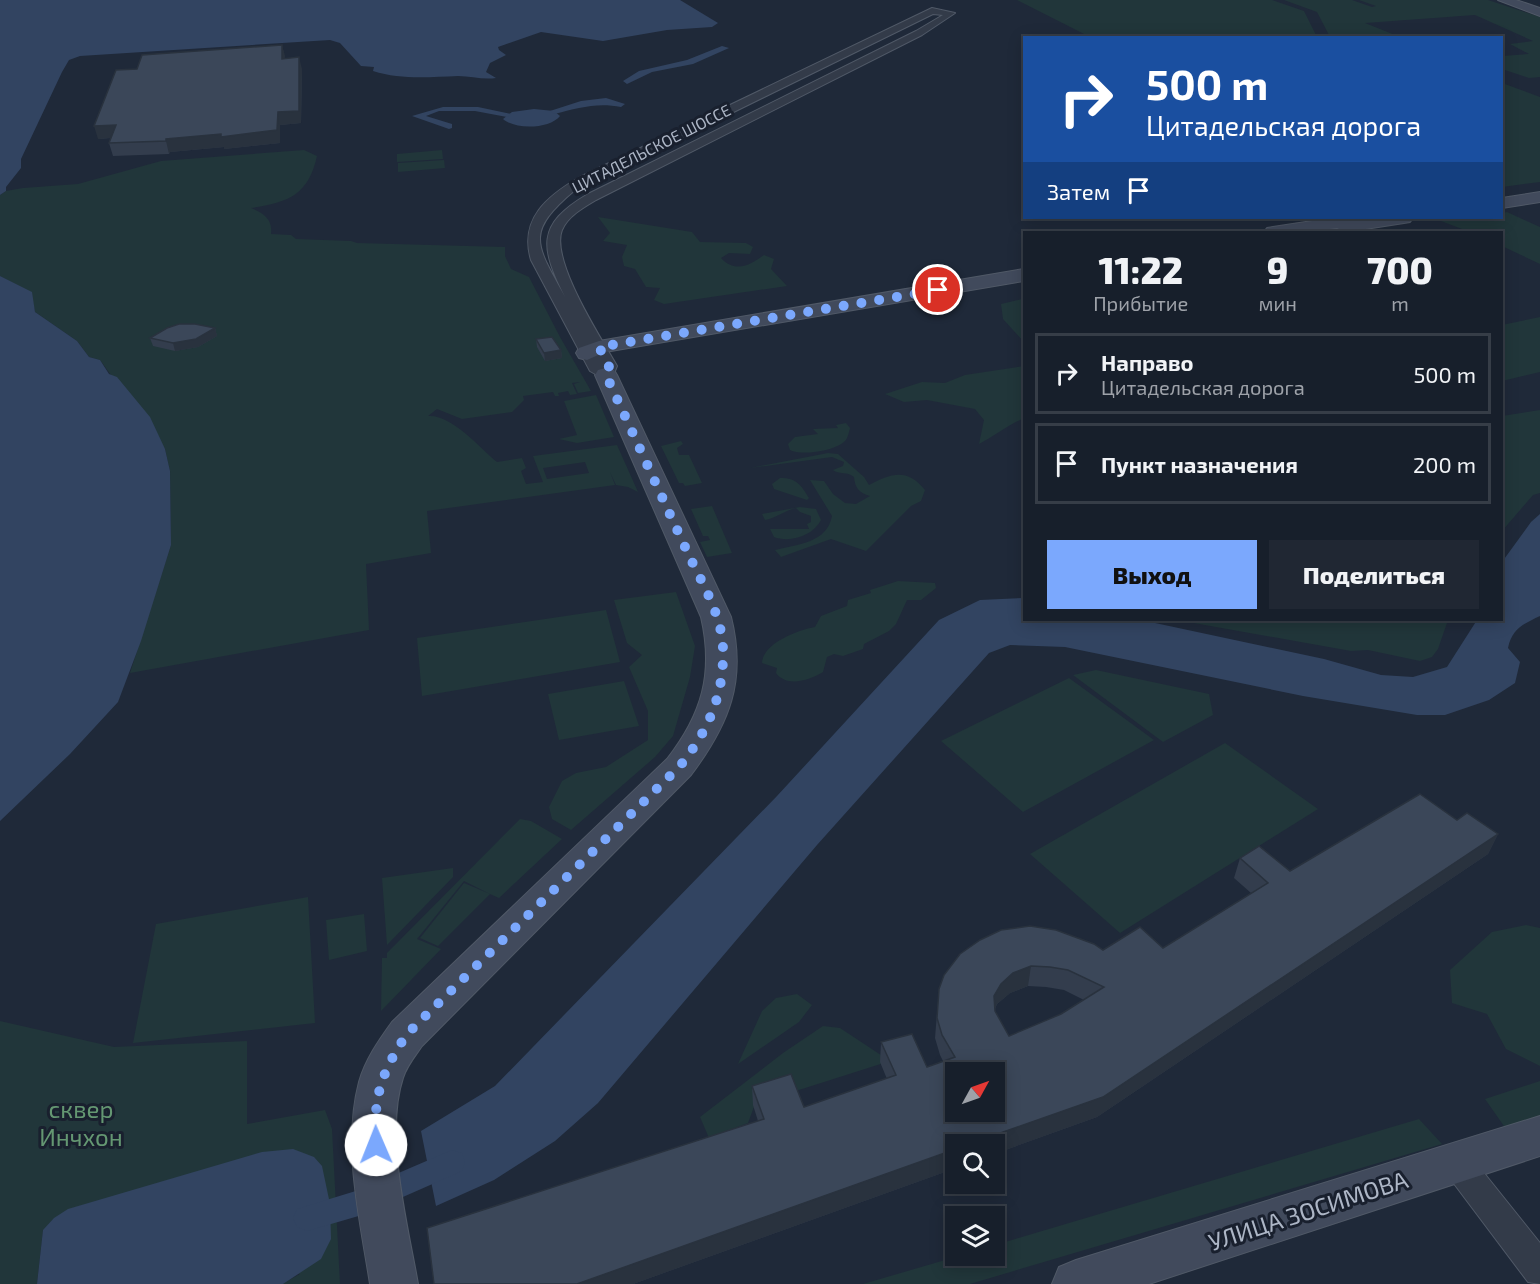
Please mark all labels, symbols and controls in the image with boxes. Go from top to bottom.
text: 500 m [1146,58,1268,108]
icon: right [1047,60,1125,138]
street label: ЦИТАДЕЛЬСКОЕ ШОССЕ [568,100,734,196]
text: Цитадельская дорога [1146,109,1421,141]
icon: arrive [1122,174,1155,207]
text: Затем [1047,178,1110,204]
text: 11:22 [1098,248,1183,291]
text: 9 [1267,248,1288,291]
text: 700 [1367,248,1433,291]
pin [912,264,963,315]
icon: arrive [921,273,954,306]
text: Прибытие [1093,291,1188,315]
text: мин [1258,291,1297,315]
text: m [1391,291,1409,315]
text: Направо [1101,349,1194,375]
icon: right [1050,357,1083,390]
text: 500 m [1413,361,1476,387]
text: Цитадельская дорога [1101,375,1305,399]
icon: arrive [1050,447,1083,480]
text: Пункт назначения [1101,451,1298,477]
text: 200 m [1413,451,1476,477]
button: Выход [1047,540,1257,609]
button: Поделиться [1269,540,1479,609]
north arrow [945,1062,1005,1122]
map controls [945,1062,1005,1266]
park label: сквер Инчхон [39,1094,123,1151]
position arrow [344,1113,408,1177]
button: search [945,1134,1005,1194]
street label: УЛИЦА ЗОСИМОВА [1205,1164,1411,1256]
button: layers [945,1206,1005,1266]

